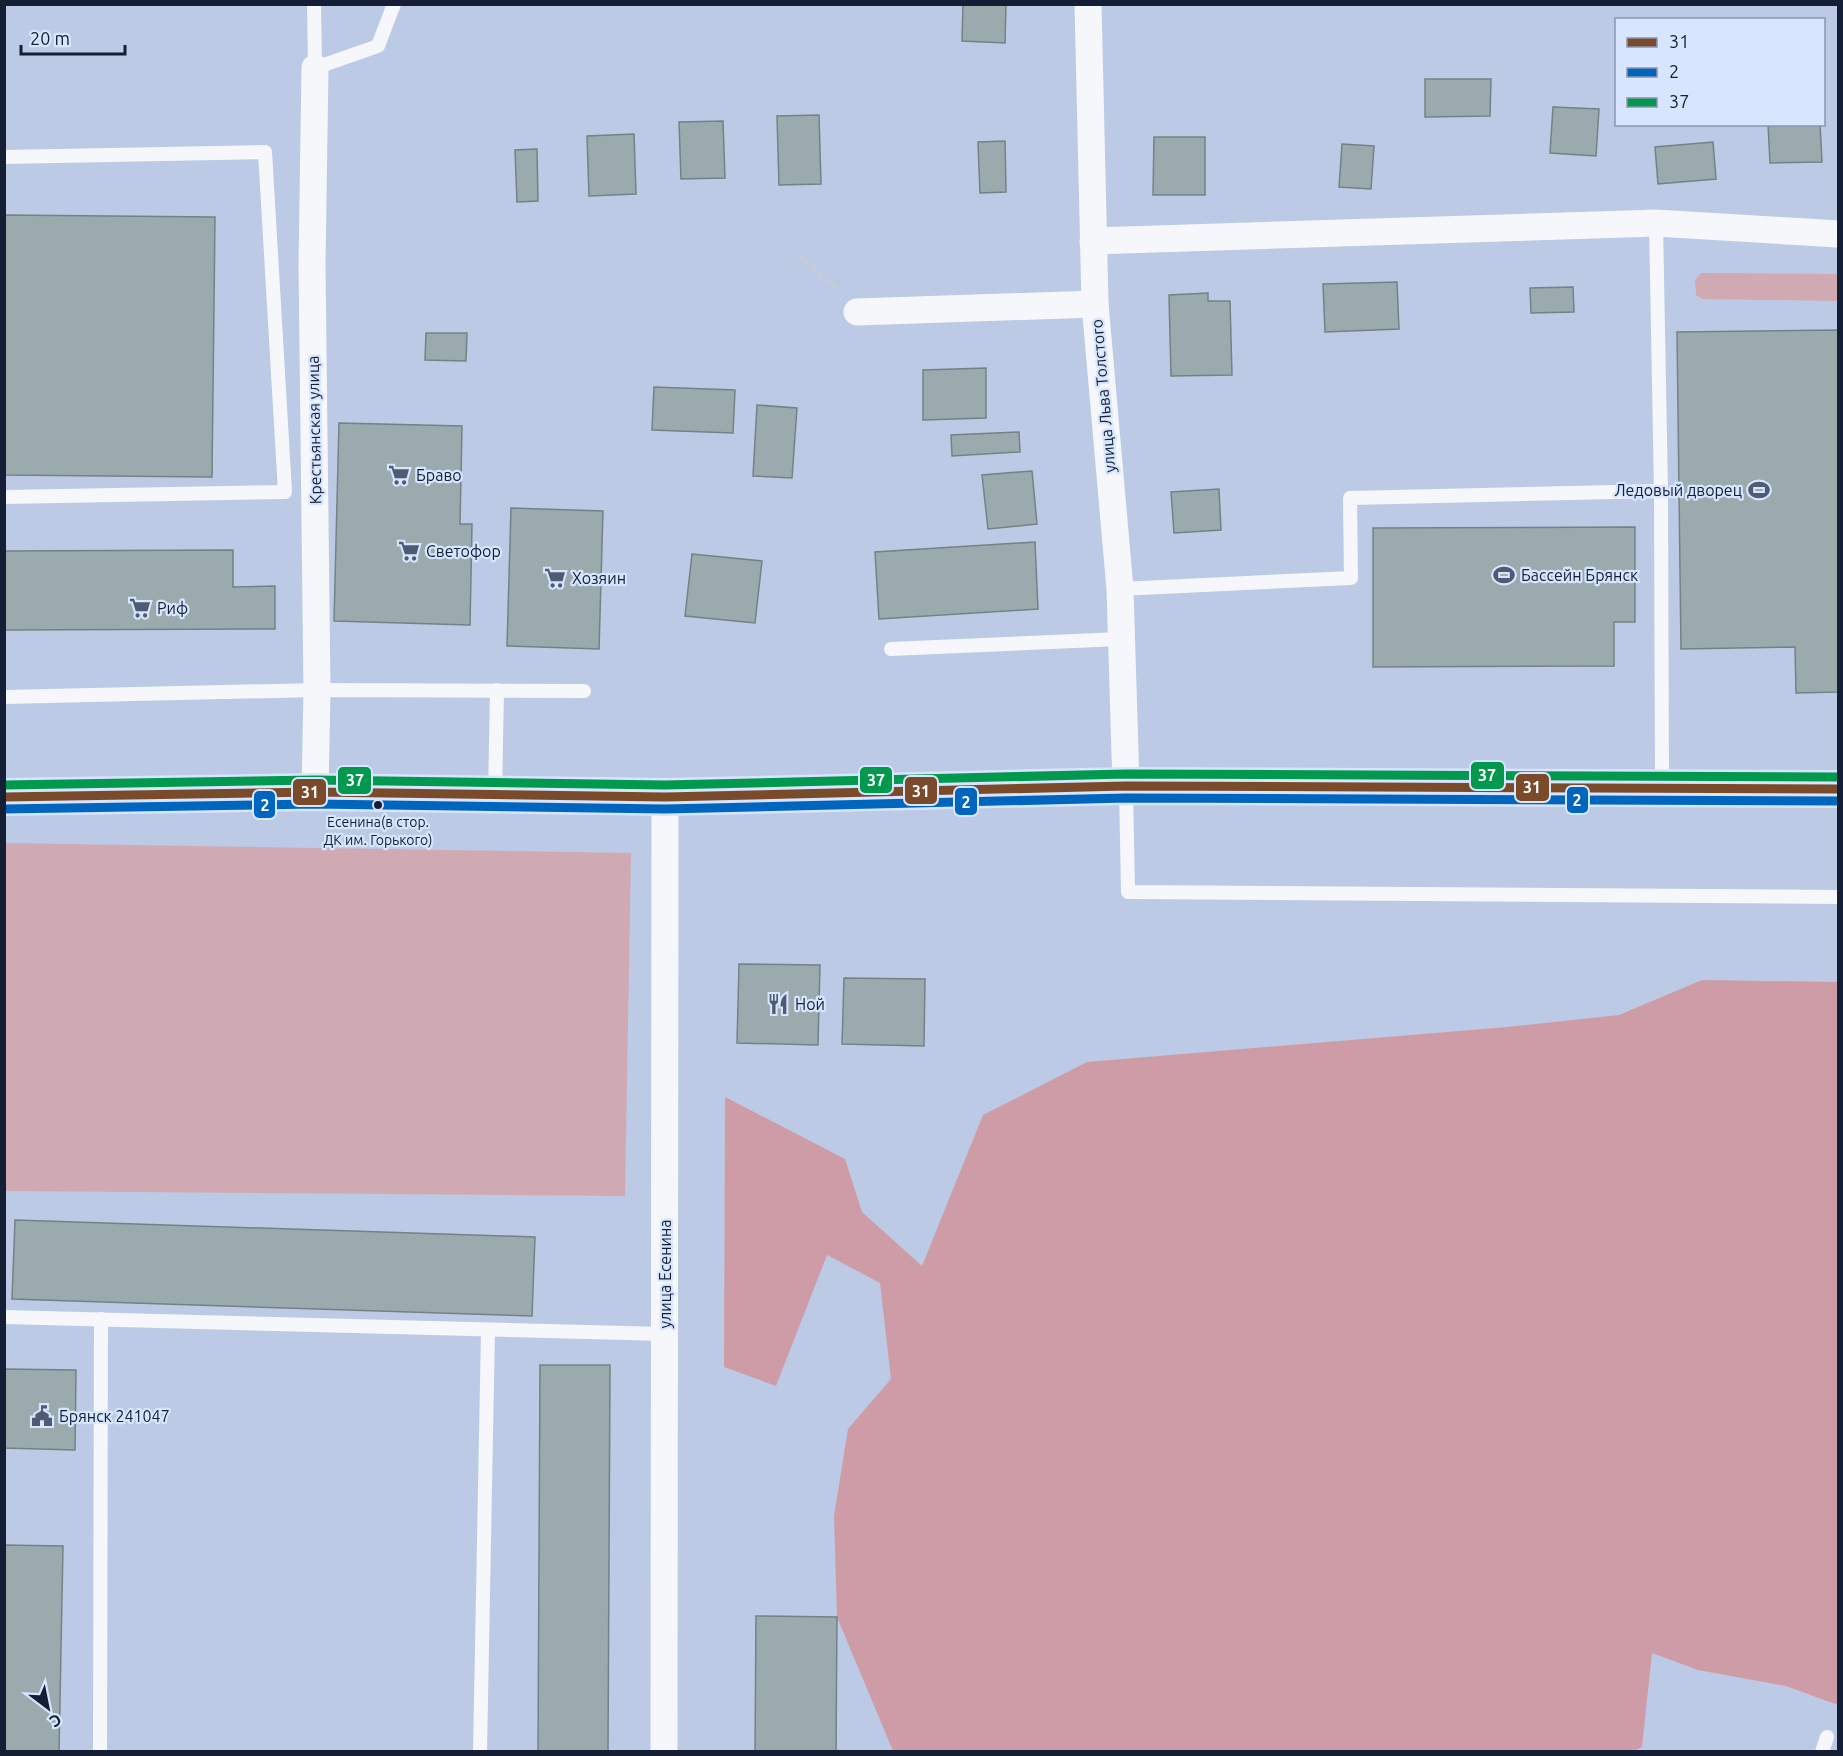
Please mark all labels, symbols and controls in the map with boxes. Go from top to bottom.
scale bar [21,18,124,56]
legend [1615,18,1825,126]
text: 20 m [30,28,70,48]
text: 31 [1669,31,1689,51]
text: 2 [1669,61,1679,81]
text: 37 [1669,91,1689,111]
street label: улица Льва Толстого [1087,318,1119,474]
street label: Крестьянская улица [304,355,324,505]
supermarket icon: Браво [387,463,411,487]
place label: Браво [416,466,462,484]
sports icon: Ледовый дворец [1747,478,1771,502]
place label: Ледовый дворец [1614,481,1742,499]
supermarket icon: Светофор [397,539,421,563]
place label: Светофор [426,542,501,560]
sports icon: Бассейн Брянск [1492,563,1516,587]
supermarket icon: Хозяин [543,566,567,590]
place label: Бассейн Брянск [1521,566,1638,584]
place label: Хозяин [572,569,626,587]
supermarket icon: Риф [128,596,152,620]
place label: Риф [157,599,188,617]
line badge: 37 [1470,761,1505,790]
line badge: 37 [337,766,372,795]
line badge: 37 [859,766,893,794]
text: 37 [1478,766,1496,784]
text: 37 [346,771,364,789]
text: 37 [867,771,885,789]
line badge: 31 [1515,773,1550,802]
line badge: 31 [904,776,938,805]
line badge: 31 [292,778,327,806]
text: 31 [1523,778,1541,796]
text: 31 [912,782,930,800]
text: 31 [301,783,319,801]
line badge: 2 [1566,786,1589,814]
line badge: 2 [954,787,978,816]
line badge: 2 [253,790,276,819]
text: 2 [1572,791,1582,809]
text: 2 [961,793,971,811]
text: 2 [260,796,270,814]
marker: Есенина(в стор. ДК им. Горького) [372,799,384,811]
place label: Есенина(в стор. ДК им. Горького) [324,814,432,848]
restaurant icon: Ной [766,992,790,1016]
place label: Ной [795,995,825,1013]
street label: улица Есенина [656,1219,674,1329]
public building icon: Брянск 241047 [30,1404,54,1428]
place label: Брянск 241047 [59,1407,170,1425]
north arrow [18,1678,78,1738]
text: С [47,1710,65,1731]

